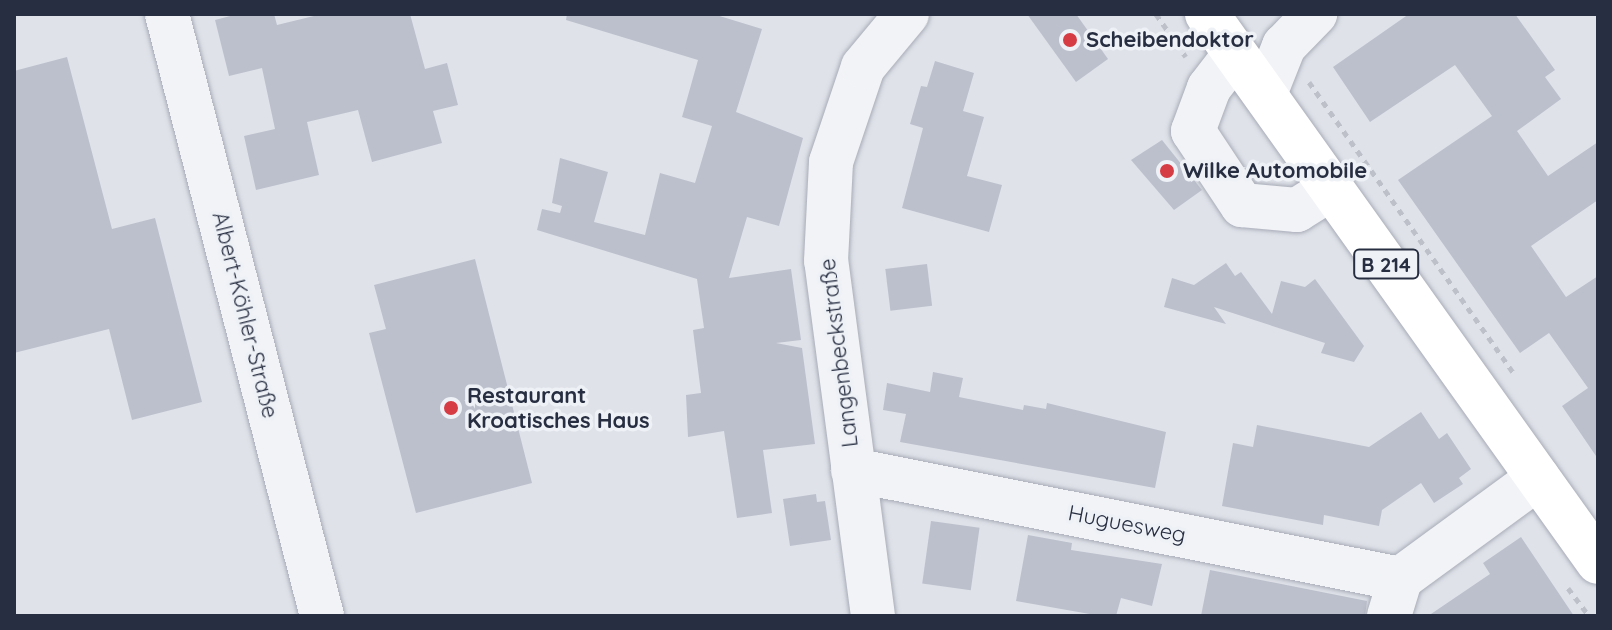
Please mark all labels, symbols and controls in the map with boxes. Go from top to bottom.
place label: Scheibendoktor [1086,27,1254,53]
marker: Scheibendoktor [1061,31,1079,49]
place label: Wilke Automobile [1183,158,1367,184]
marker: Wilke Automobile [1158,162,1176,180]
street label: Albert-Köhler-Straße [207,209,283,421]
road number: B 214 [1352,248,1420,280]
street label: Langenbeckstraße [814,257,864,449]
place label: Restaurant Kroatisches Haus [467,382,650,434]
marker: Restaurant Kroatisches Haus [442,399,460,417]
street label: Huguesweg [1066,500,1188,548]

